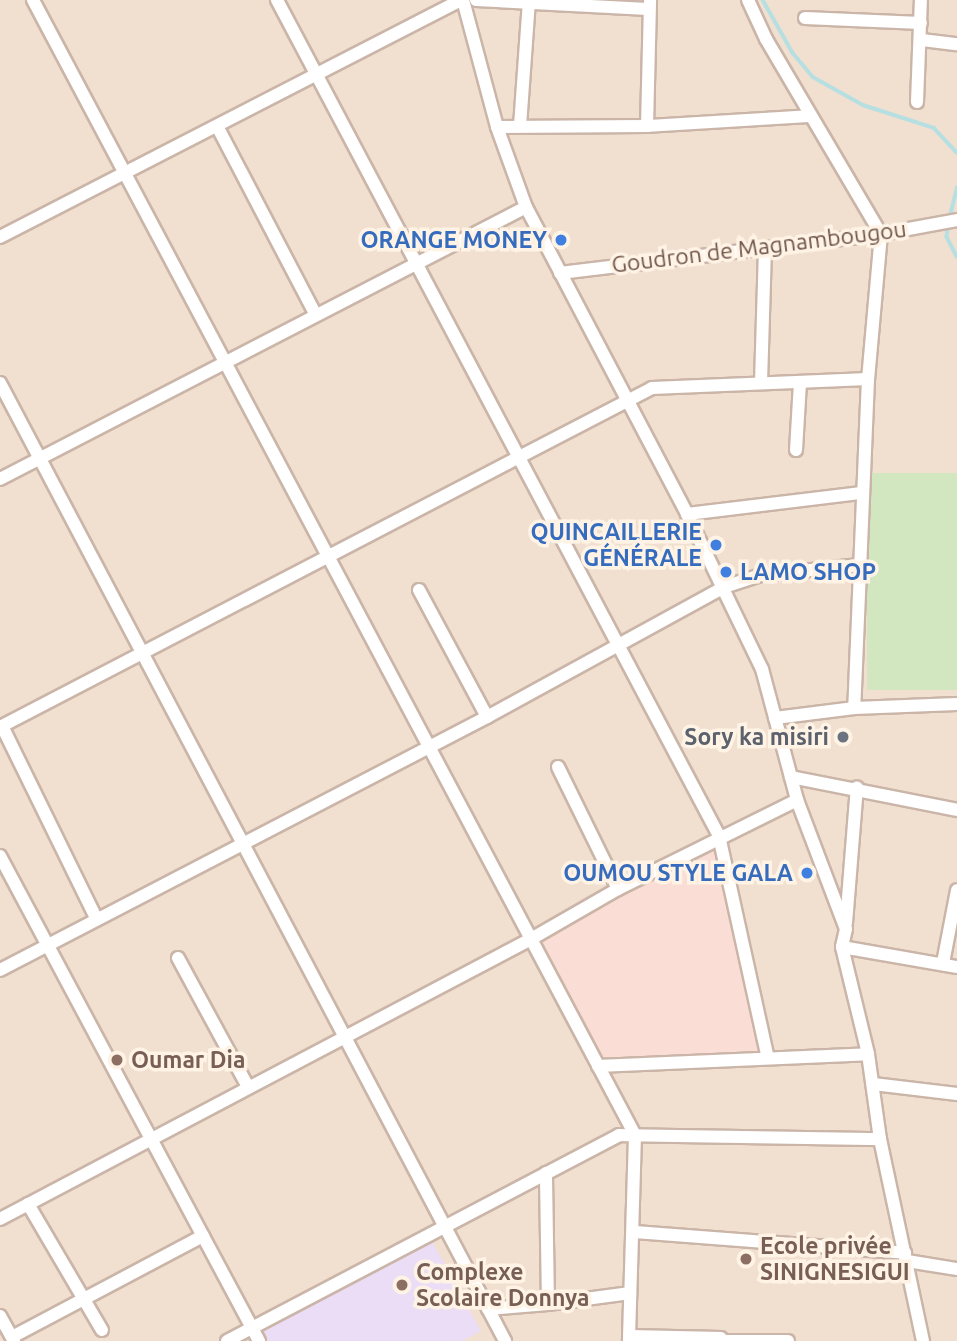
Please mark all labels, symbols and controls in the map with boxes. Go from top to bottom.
street label: Goudron de Magnambougou [610,215,908,279]
place label: ORANGE MONEY [360,226,547,254]
marker: ORANGE MONEY [553,232,569,248]
place label: QUINCAILLERIE GÉNÉRALE [531,518,702,572]
marker: QUINCAILLERIE GÉNÉRALE [708,537,724,553]
place label: LAMO SHOP [740,558,876,586]
marker: LAMO SHOP [718,564,734,580]
place label: Sory ka misiri [684,723,829,751]
marker: Sory ka misiri [835,729,851,745]
place label: OUMOU STYLE GALA [563,859,793,887]
marker: OUMOU STYLE GALA [799,865,815,881]
place label: Oumar Dia [131,1046,245,1074]
marker: Oumar Dia [109,1052,125,1068]
place label: Ecole privée SINIGNESIGUI [760,1232,910,1286]
marker: Ecole privée SINIGNESIGUI [738,1251,754,1267]
place label: Complexe Scolaire Donnya [416,1258,590,1312]
marker: Complexe Scolaire Donnya [394,1277,410,1293]

